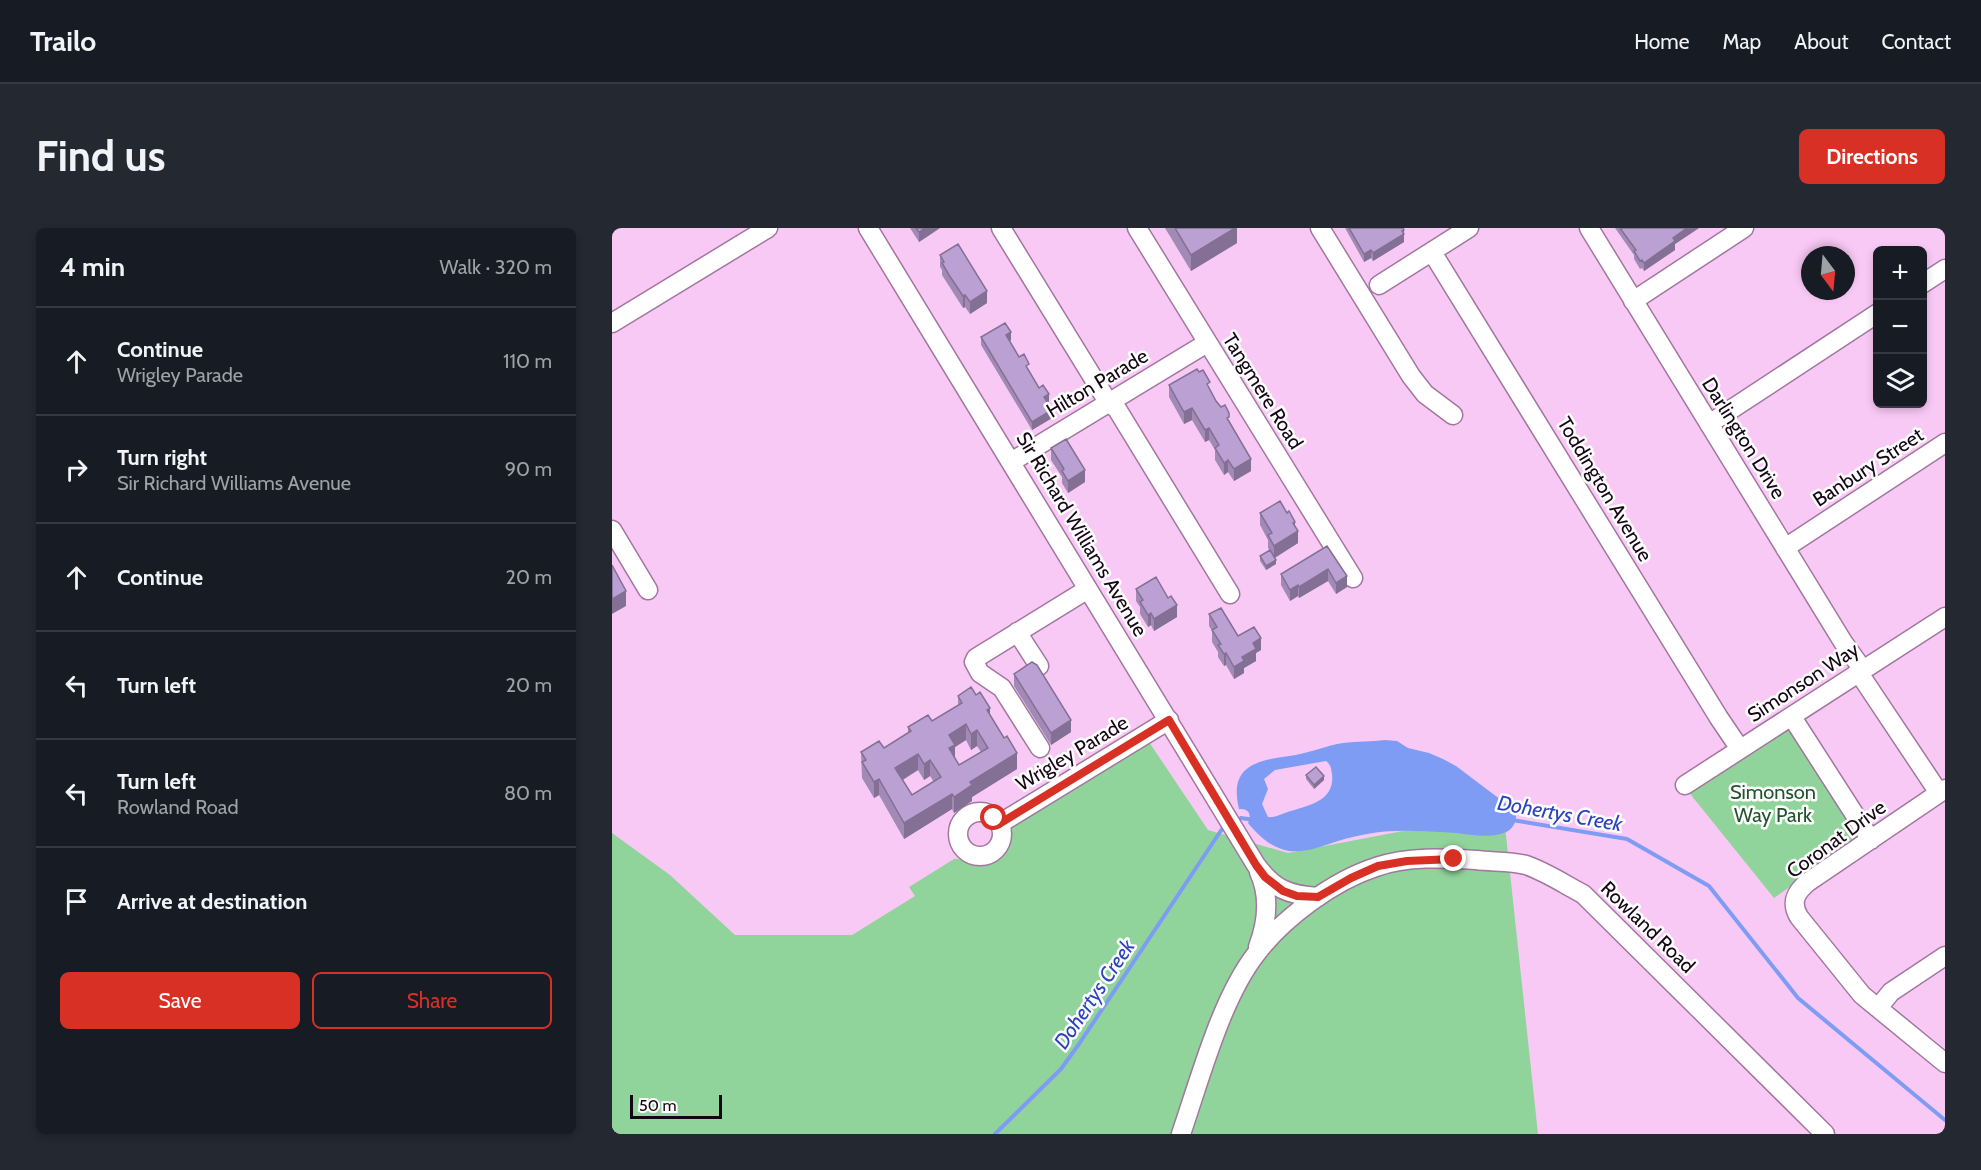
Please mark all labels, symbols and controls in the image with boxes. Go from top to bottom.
text: Trailo [30,24,96,58]
text: Home [1634,29,1690,54]
text: Map [1723,29,1761,54]
text: About [1794,29,1848,54]
text: Contact [1881,29,1951,54]
button: Directions [1799,129,1945,184]
text: Find us [36,130,165,182]
north arrow [1801,246,1855,300]
map controls [1873,246,1927,408]
button: + [1873,246,1927,300]
text: 4 min [60,251,125,283]
text: Walk · 320 m [440,255,552,279]
button: − [1873,300,1927,354]
street label: Tangmere Road [1218,329,1308,453]
text: Continue [117,336,203,363]
street label: Hilton Parade [1042,343,1152,423]
icon: ahead [60,345,93,378]
text: 110 m [503,349,552,373]
button: layers [1873,354,1927,408]
text: Wrigley Parade [117,363,243,387]
street label: Darlington Drive [1697,373,1791,503]
street label: Toddington Avenue [1552,412,1658,566]
street label: Banbury Street [1808,422,1928,512]
street label: Sir Richard Williams Avenue [1011,428,1153,640]
text: Turn right [117,444,207,471]
icon: right [60,453,93,486]
text: 90 m [505,457,552,481]
text: Sir Richard Williams Avenue [117,471,351,495]
icon: ahead [60,561,93,594]
text: Continue [117,564,203,591]
text: 20 m [506,565,552,589]
street label: Simonson Way [1743,637,1863,727]
icon: left [60,669,93,702]
text: Turn left [117,672,196,699]
text: 20 m [506,673,552,697]
street label: Wrigley Parade [1012,710,1132,796]
text: Turn left [117,768,196,795]
icon: left [60,777,93,810]
park label: Simonson Way Park [1730,780,1816,827]
text: 80 m [504,781,552,805]
water label: Dohertys Creek [1496,790,1625,836]
text: Rowland Road [117,795,239,819]
street label: Coronat Drive [1782,795,1890,883]
route start [980,804,1006,830]
route end [1440,845,1466,871]
street label: Rowland Road [1596,876,1700,978]
icon: arrive [60,885,93,918]
text: Arrive at destination [117,888,307,915]
water label: Dohertys Creek [1048,934,1140,1053]
button: Save [60,972,300,1029]
button: Share [312,972,552,1029]
scale bar [630,1092,722,1120]
text: 50 m [639,1096,676,1115]

